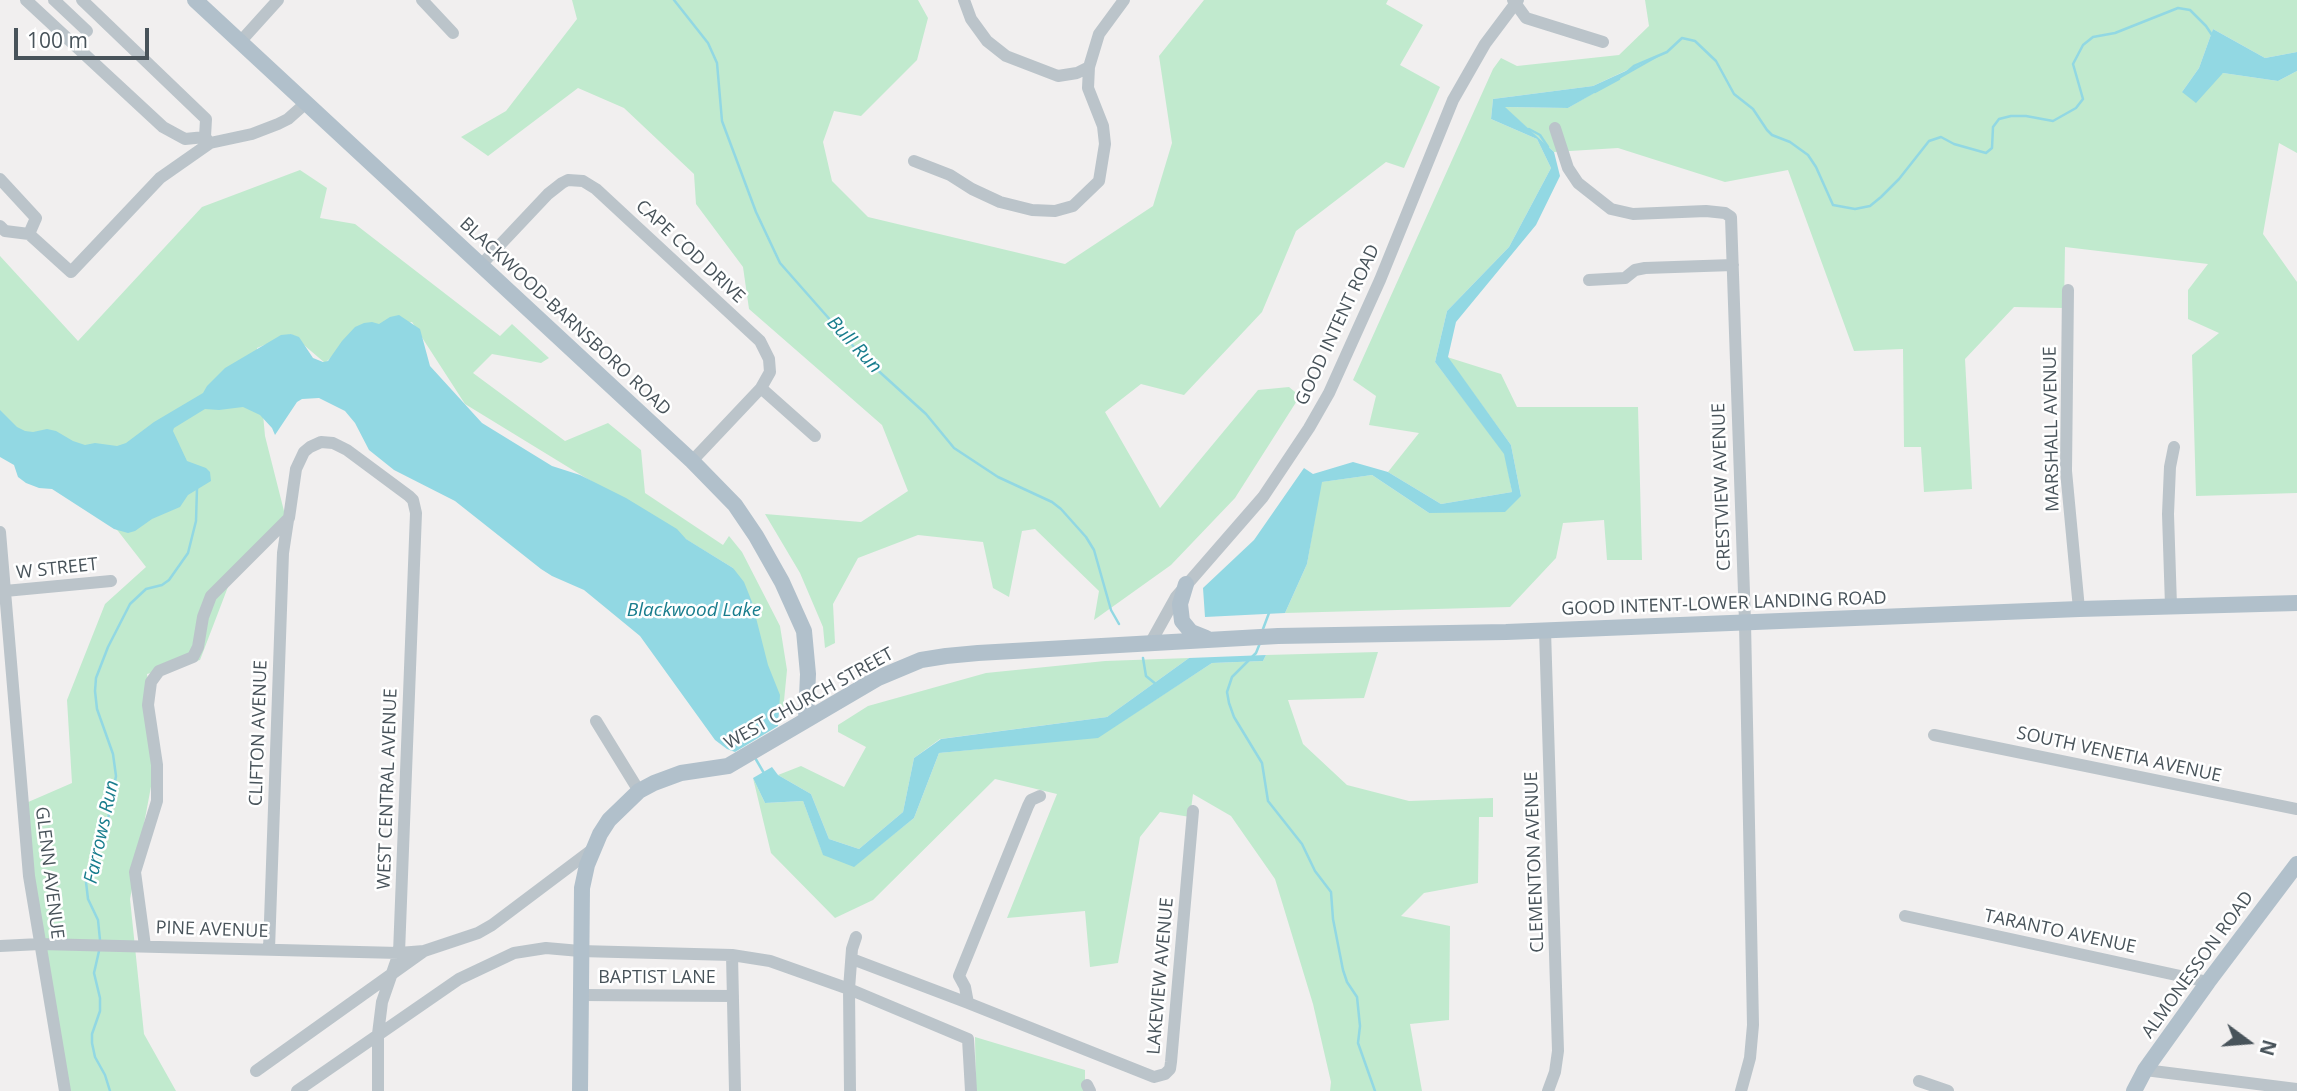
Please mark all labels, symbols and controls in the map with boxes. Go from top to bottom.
scale bar [18,14,152,58]
text: 100 m [27,26,88,54]
street label: CAPE COD DRIVE [631,196,749,308]
street label: BLACKWOOD-BARNSBORO ROAD [455,213,675,421]
street label: GOOD INTENT ROAD [1291,241,1385,409]
water label: Bull Run [822,312,886,378]
street label: MARSHALL AVENUE [2040,346,2064,512]
street label: CRESTVIEW AVENUE [1708,403,1736,571]
street label: W STREET [15,554,99,584]
street label: GOOD INTENT-LOWER LANDING ROAD [1561,588,1887,620]
water label: Blackwood Lake [627,600,761,622]
street label: WEST CHURCH STREET [721,643,897,755]
street label: CLIFTON AVENUE [246,660,272,806]
street label: WEST CENTRAL AVENUE [374,688,402,890]
street label: SOUTH VENETIA AVENUE [2015,723,2223,787]
street label: CLEMENTON AVENUE [1521,771,1549,953]
water label: Farrows Run [80,778,124,886]
street label: GLENN AVENUE [30,806,68,940]
street label: ALMONESSON ROAD [2138,887,2258,1043]
street label: LAKEVIEW AVENUE [1143,897,1179,1055]
street label: TARANTO AVENUE [1982,905,2138,959]
street label: PINE AVENUE [155,917,269,943]
street label: BAPTIST LANE [598,967,716,989]
north arrow [2213,1007,2283,1077]
text: N [2254,1037,2283,1059]

